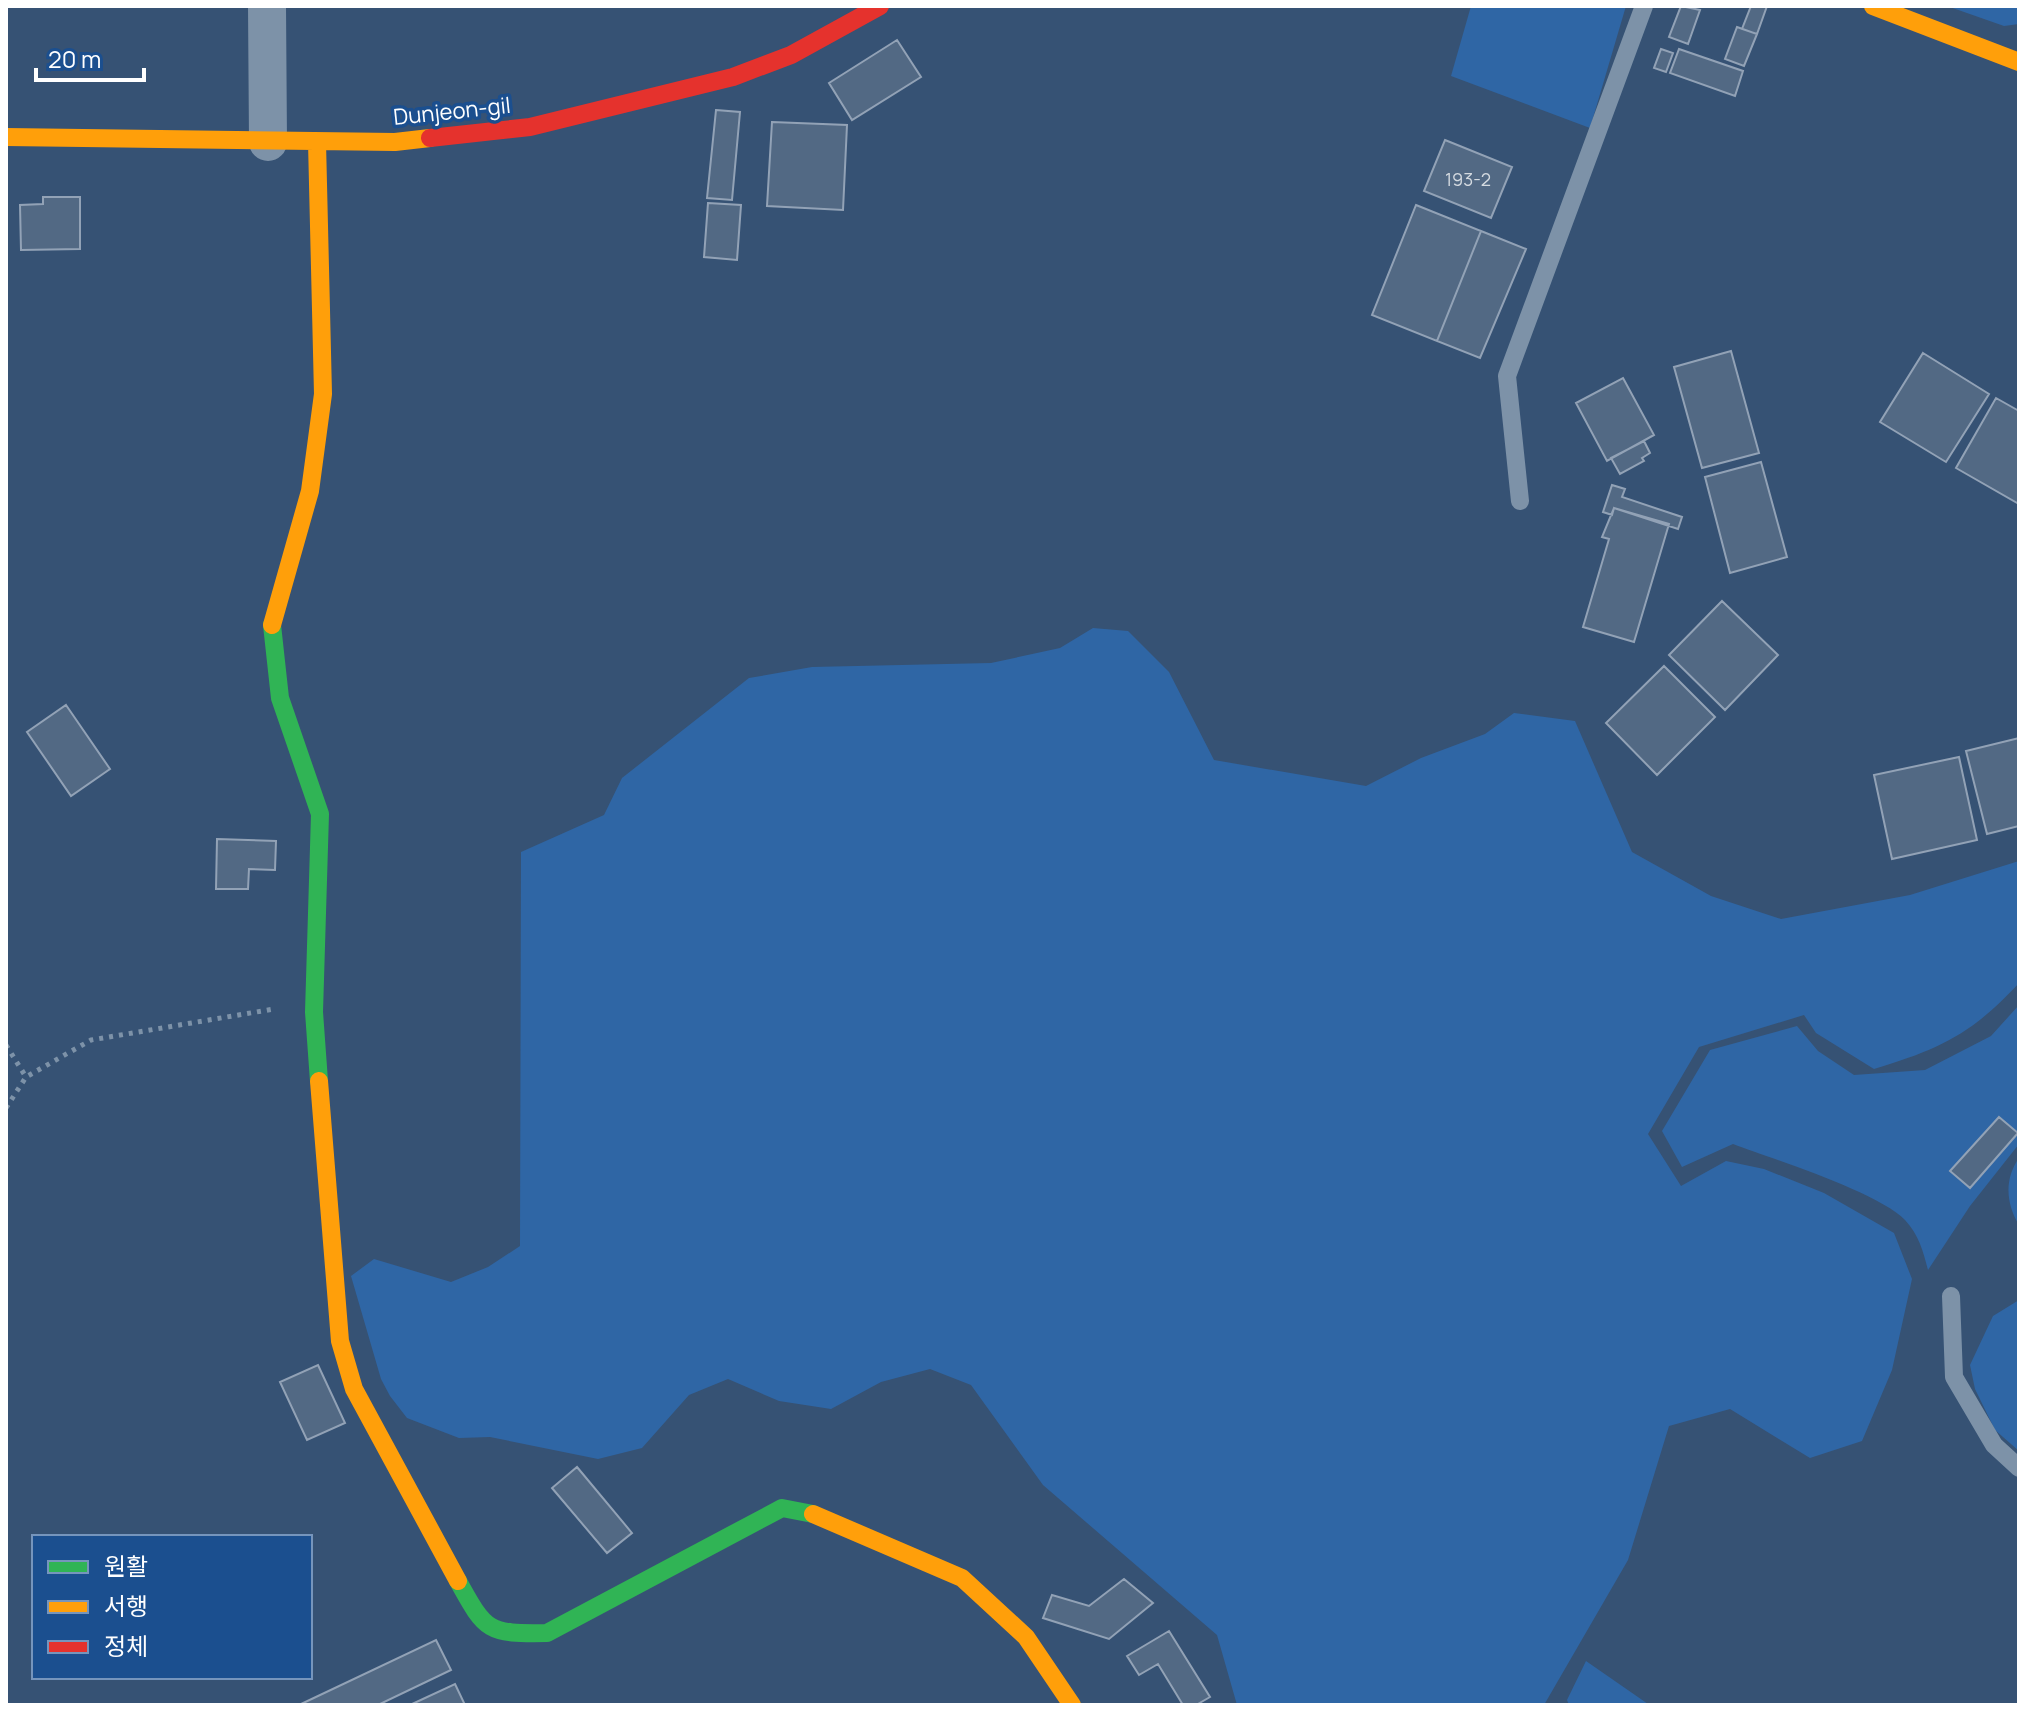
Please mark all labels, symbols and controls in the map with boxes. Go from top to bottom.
scale bar [36,32,144,82]
text: 20 m [48,42,101,75]
street label: Dunjeon-gil [392,90,512,132]
house number: 193-2 [1445,167,1491,191]
legend [32,1535,312,1679]
text: 원활 [104,1549,148,1582]
text: 서행 [104,1589,148,1622]
text: 정체 [104,1629,148,1662]

